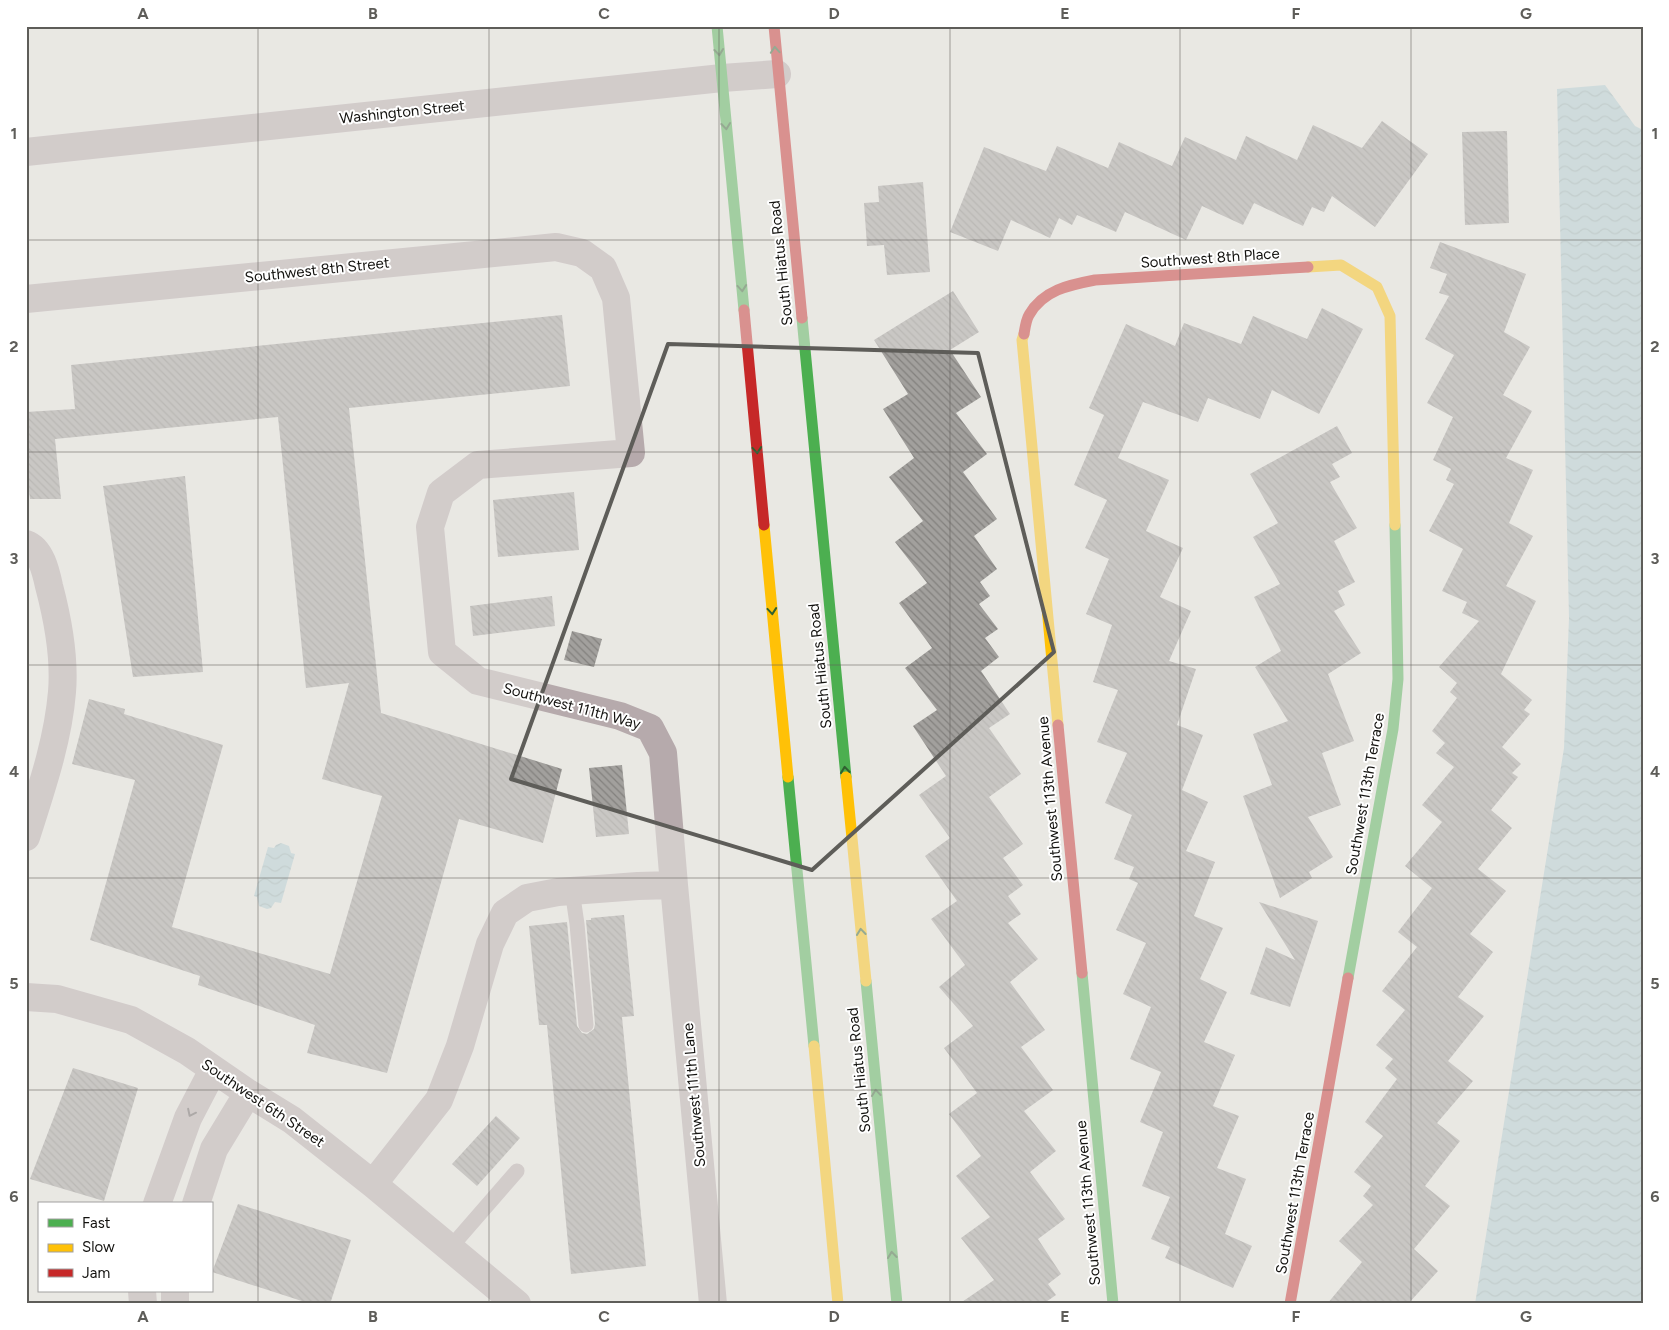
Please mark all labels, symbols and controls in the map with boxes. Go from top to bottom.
text: A [137,4,149,23]
text: B [368,4,378,23]
text: C [598,4,610,23]
text: D [828,4,840,23]
text: E [1060,4,1070,23]
text: F [1292,4,1301,23]
text: G [1520,4,1532,23]
one-way arrow [770,46,781,54]
one-way arrow [713,48,724,56]
street label: Washington Street [338,96,466,128]
one-way arrow [720,122,731,130]
text: 1 [11,124,17,143]
text: 1 [1652,124,1658,143]
street label: South Hiatus Road [765,200,797,326]
street label: Southwest 8th Place [1140,244,1280,272]
street label: Southwest 8th Street [244,253,391,287]
one-way arrow [736,284,747,292]
text: 2 [9,337,19,356]
text: 2 [1650,337,1660,356]
one-way arrow [751,446,762,454]
text: 3 [10,549,19,568]
text: 3 [1651,549,1660,568]
street label: South Hiatus Road [804,603,836,729]
one-way arrow [767,608,778,616]
street label: Southwest 111th Way [501,679,643,733]
street label: Southwest 113th Terrace [1342,712,1388,876]
street label: Southwest 113th Avenue [1034,716,1066,882]
text: 4 [9,762,19,781]
text: 4 [1650,762,1660,781]
one-way arrow [840,766,851,774]
one-way arrow [856,927,867,935]
text: 5 [9,974,19,993]
text: 5 [1650,974,1660,993]
street label: South Hiatus Road [843,1007,875,1133]
street label: Southwest 111th Lane [679,1022,709,1168]
street label: Southwest 6th Street [198,1055,328,1151]
one-way arrow [871,1089,882,1097]
one-way arrow [187,1108,197,1117]
street label: Southwest 113th Terrace [1272,1111,1318,1275]
street label: Southwest 113th Avenue [1072,1120,1104,1286]
text: 6 [9,1187,19,1206]
text: 6 [1650,1187,1660,1206]
legend [38,1202,212,1292]
text: Fast [82,1214,111,1232]
text: Slow [82,1238,115,1256]
one-way arrow [887,1251,898,1259]
text: Jam [82,1264,110,1282]
text: A [137,1307,149,1326]
text: B [368,1307,378,1326]
text: C [598,1307,610,1326]
text: D [828,1307,840,1326]
text: E [1060,1307,1070,1326]
text: F [1292,1307,1301,1326]
text: G [1520,1307,1532,1326]

